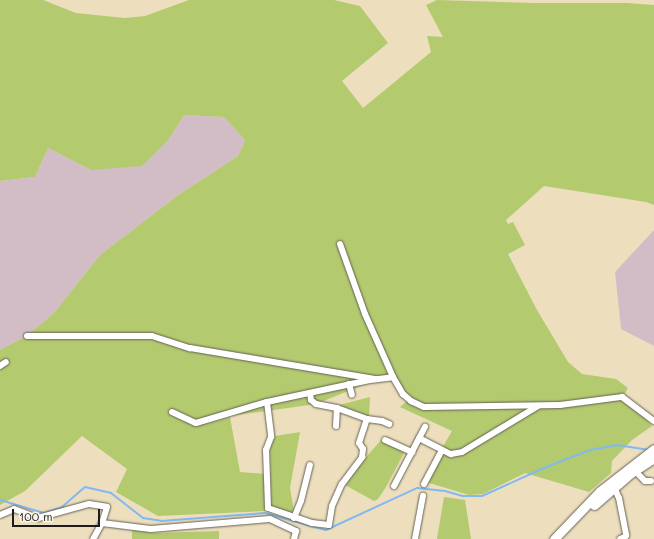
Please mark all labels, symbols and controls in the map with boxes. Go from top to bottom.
scale bar [14,501,102,527]
text: 100 m [19,508,53,524]

